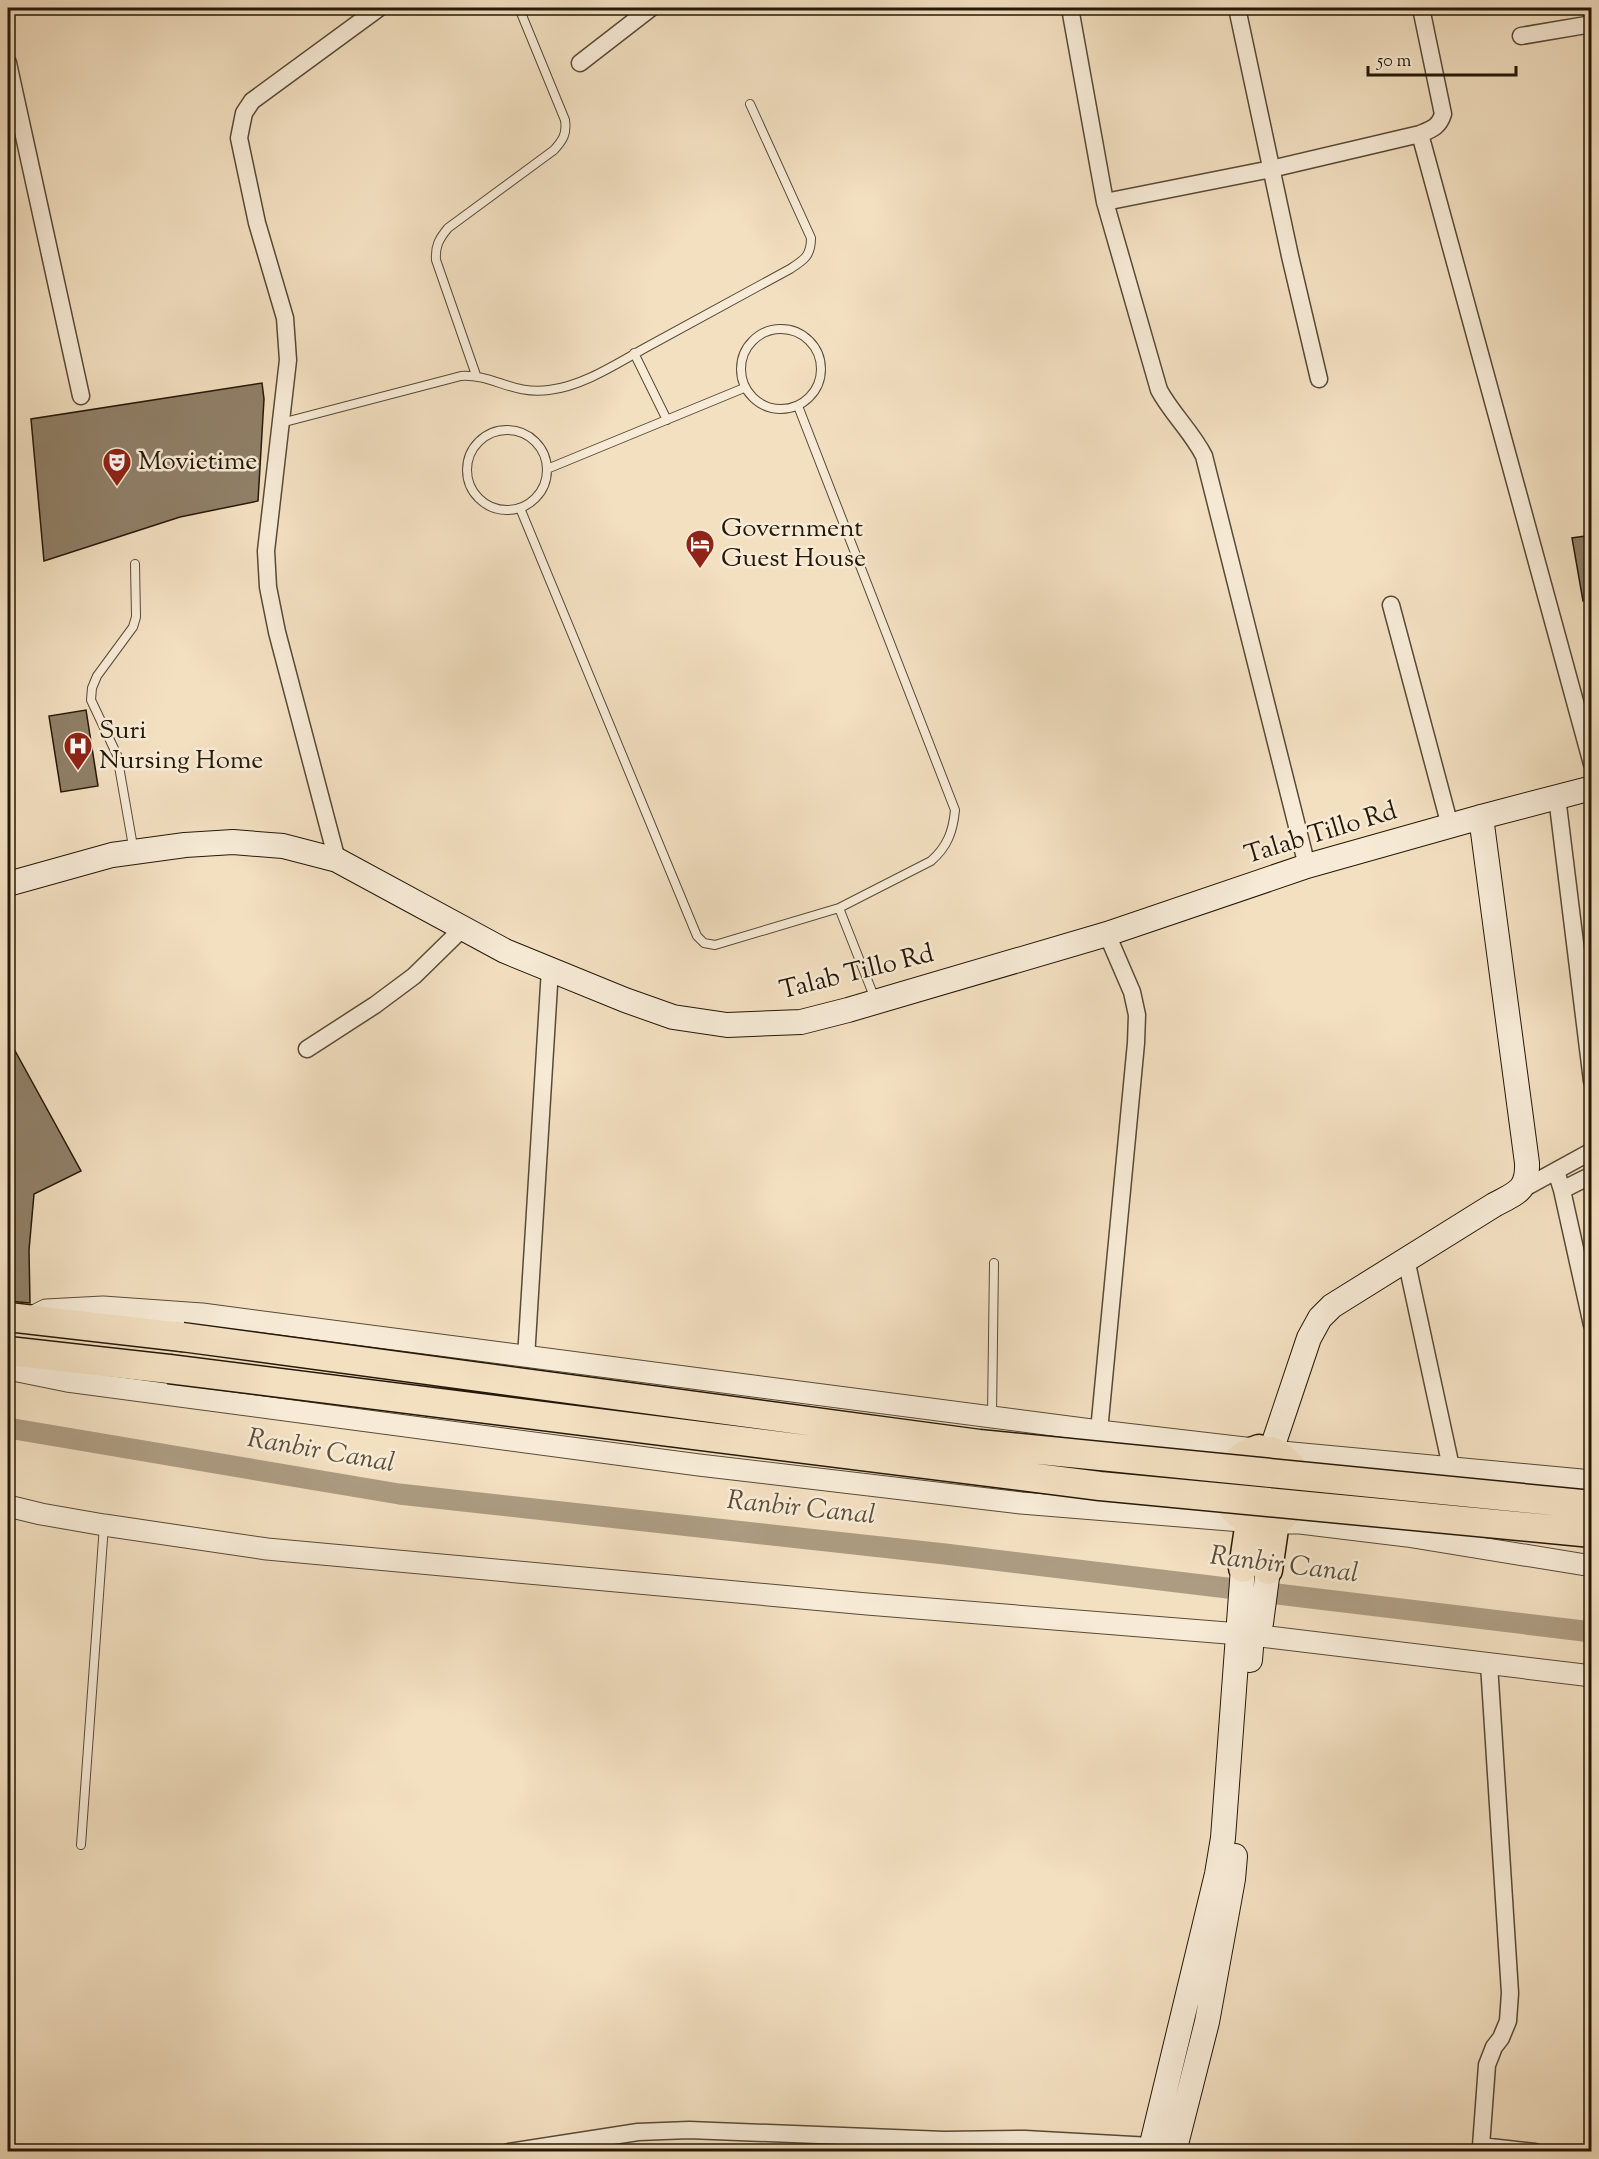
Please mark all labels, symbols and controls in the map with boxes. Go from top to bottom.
scale bar [1368,39,1516,77]
text: 50 m [1376,49,1412,75]
place label: Movietime [138,444,257,481]
theatre icon: Movietime [101,446,133,488]
place label: Government Guest House [721,511,866,578]
hotel icon: Government Guest House [684,528,716,570]
place label: Suri Nursing Home [99,713,263,780]
hospital icon: Suri Nursing Home [62,730,94,772]
street label: Talab Tillo Rd [1240,793,1402,875]
street label: Talab Tillo Rd [776,936,938,1010]
water label: Ranbir Canal [244,1420,398,1484]
water label: Ranbir Canal [725,1482,877,1536]
water label: Ranbir Canal [1208,1538,1360,1594]

